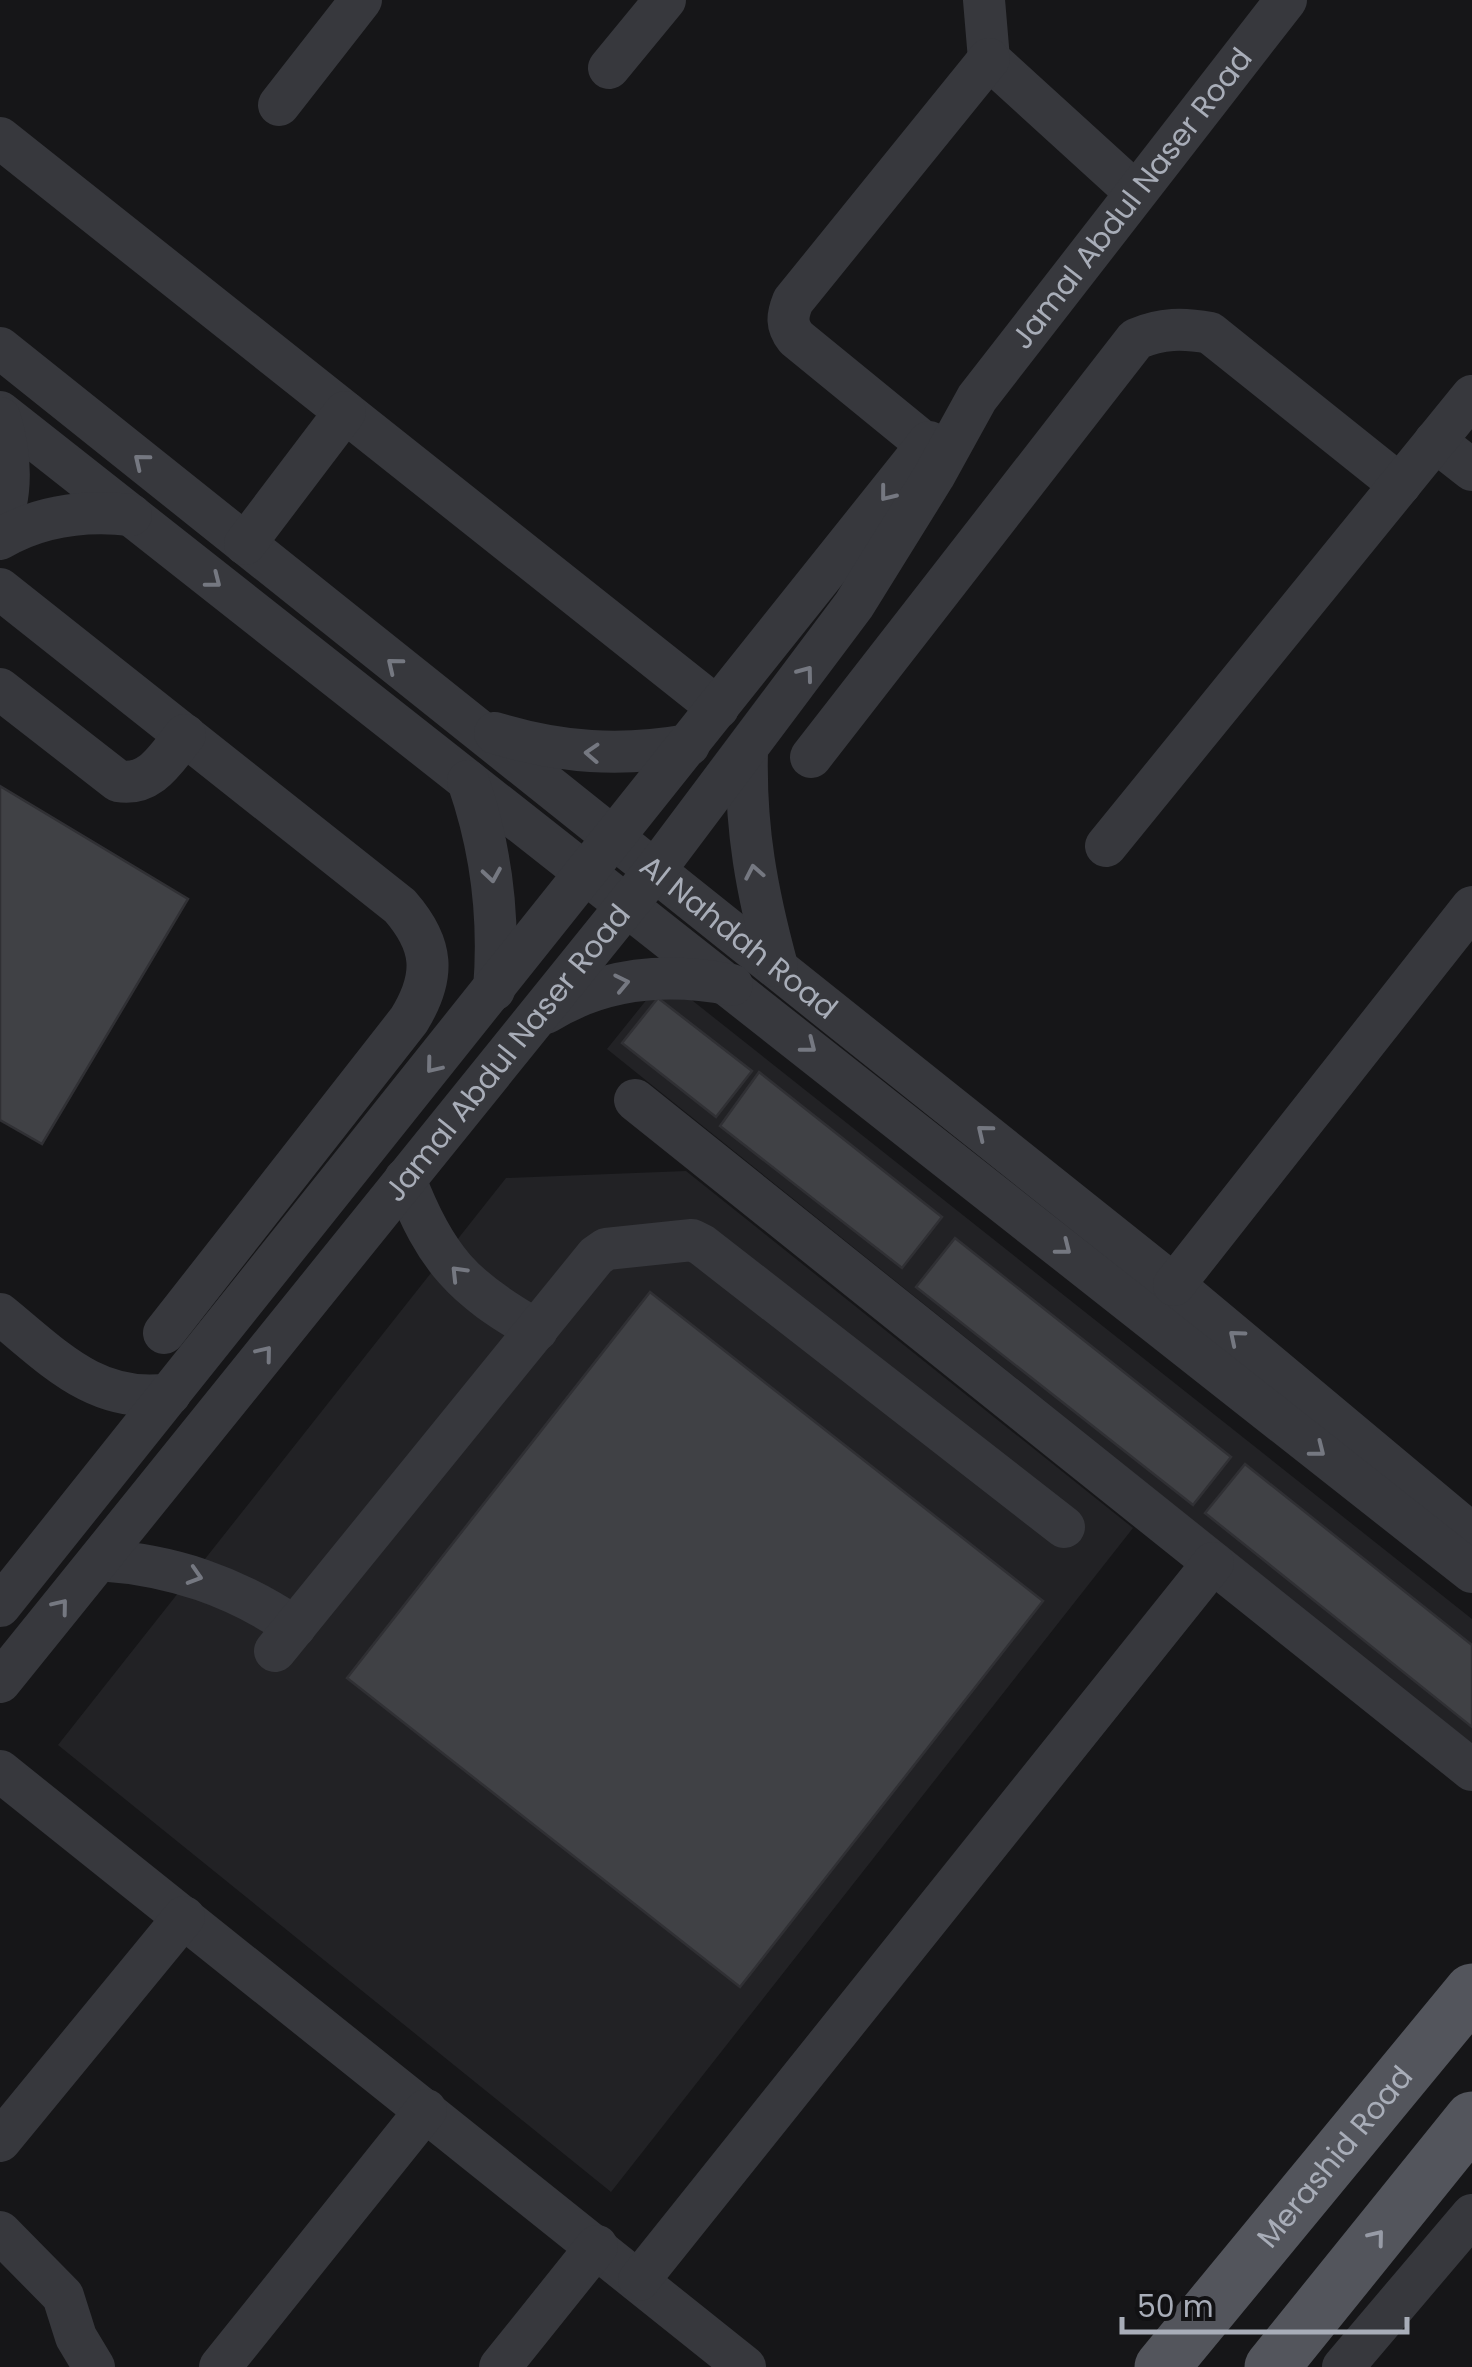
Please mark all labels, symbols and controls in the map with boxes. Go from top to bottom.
street label: Jamal Abdul Naser Road [1001,39,1262,358]
one-way arrow [134,455,152,473]
one-way arrow [881,483,898,501]
one-way arrow [203,569,221,586]
one-way arrow [388,659,406,676]
one-way arrow [794,666,811,684]
one-way arrow [584,743,600,764]
street label: Al Nahdah Road [631,845,847,1029]
one-way arrow [744,864,765,881]
one-way arrow [481,867,502,884]
street label: Jamal Abdul Naser Road [374,895,640,1211]
one-way arrow [613,974,630,995]
one-way arrow [798,1034,816,1052]
one-way arrow [427,1055,445,1073]
one-way arrow [977,1126,995,1144]
one-way arrow [1052,1236,1070,1254]
one-way arrow [452,1266,470,1285]
one-way arrow [1229,1330,1248,1348]
one-way arrow [253,1346,271,1364]
one-way arrow [1307,1438,1325,1456]
one-way arrow [185,1564,202,1585]
one-way arrow [49,1600,67,1618]
street label: Merashid Road [1247,2057,1423,2257]
one-way arrow [1365,2230,1383,2248]
scale bar [1122,2272,1407,2334]
text: 50 m [1137,2285,1214,2328]

